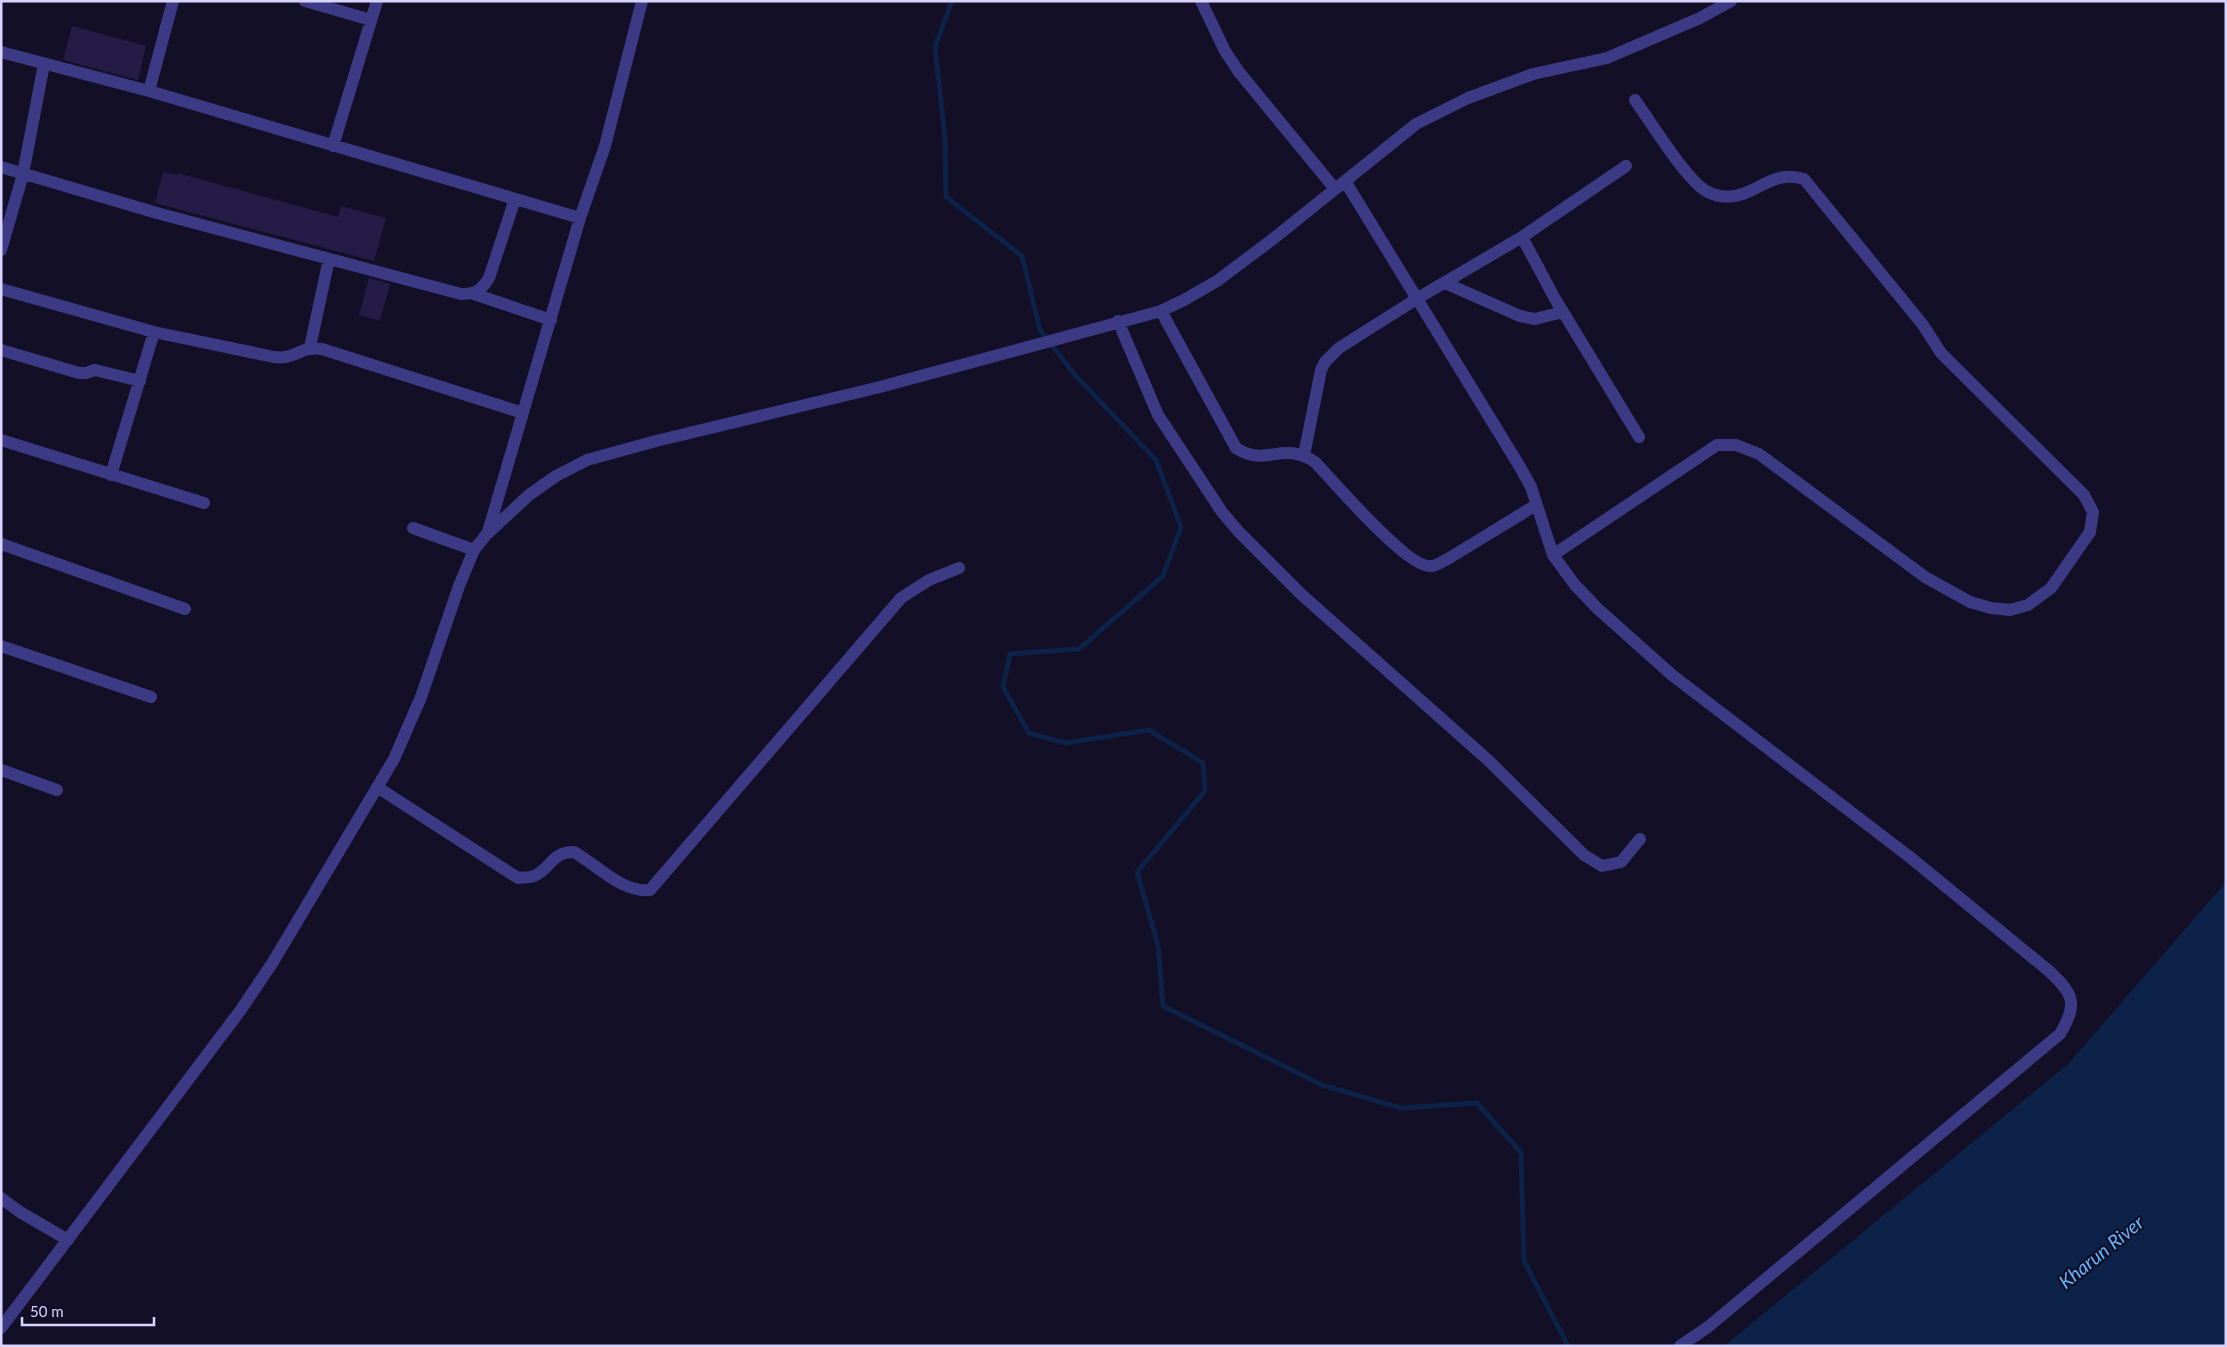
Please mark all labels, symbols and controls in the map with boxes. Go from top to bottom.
water label: Kharun River [2054,1210,2148,1293]
scale bar [22,1294,155,1326]
text: 50 m [30,1302,64,1320]

